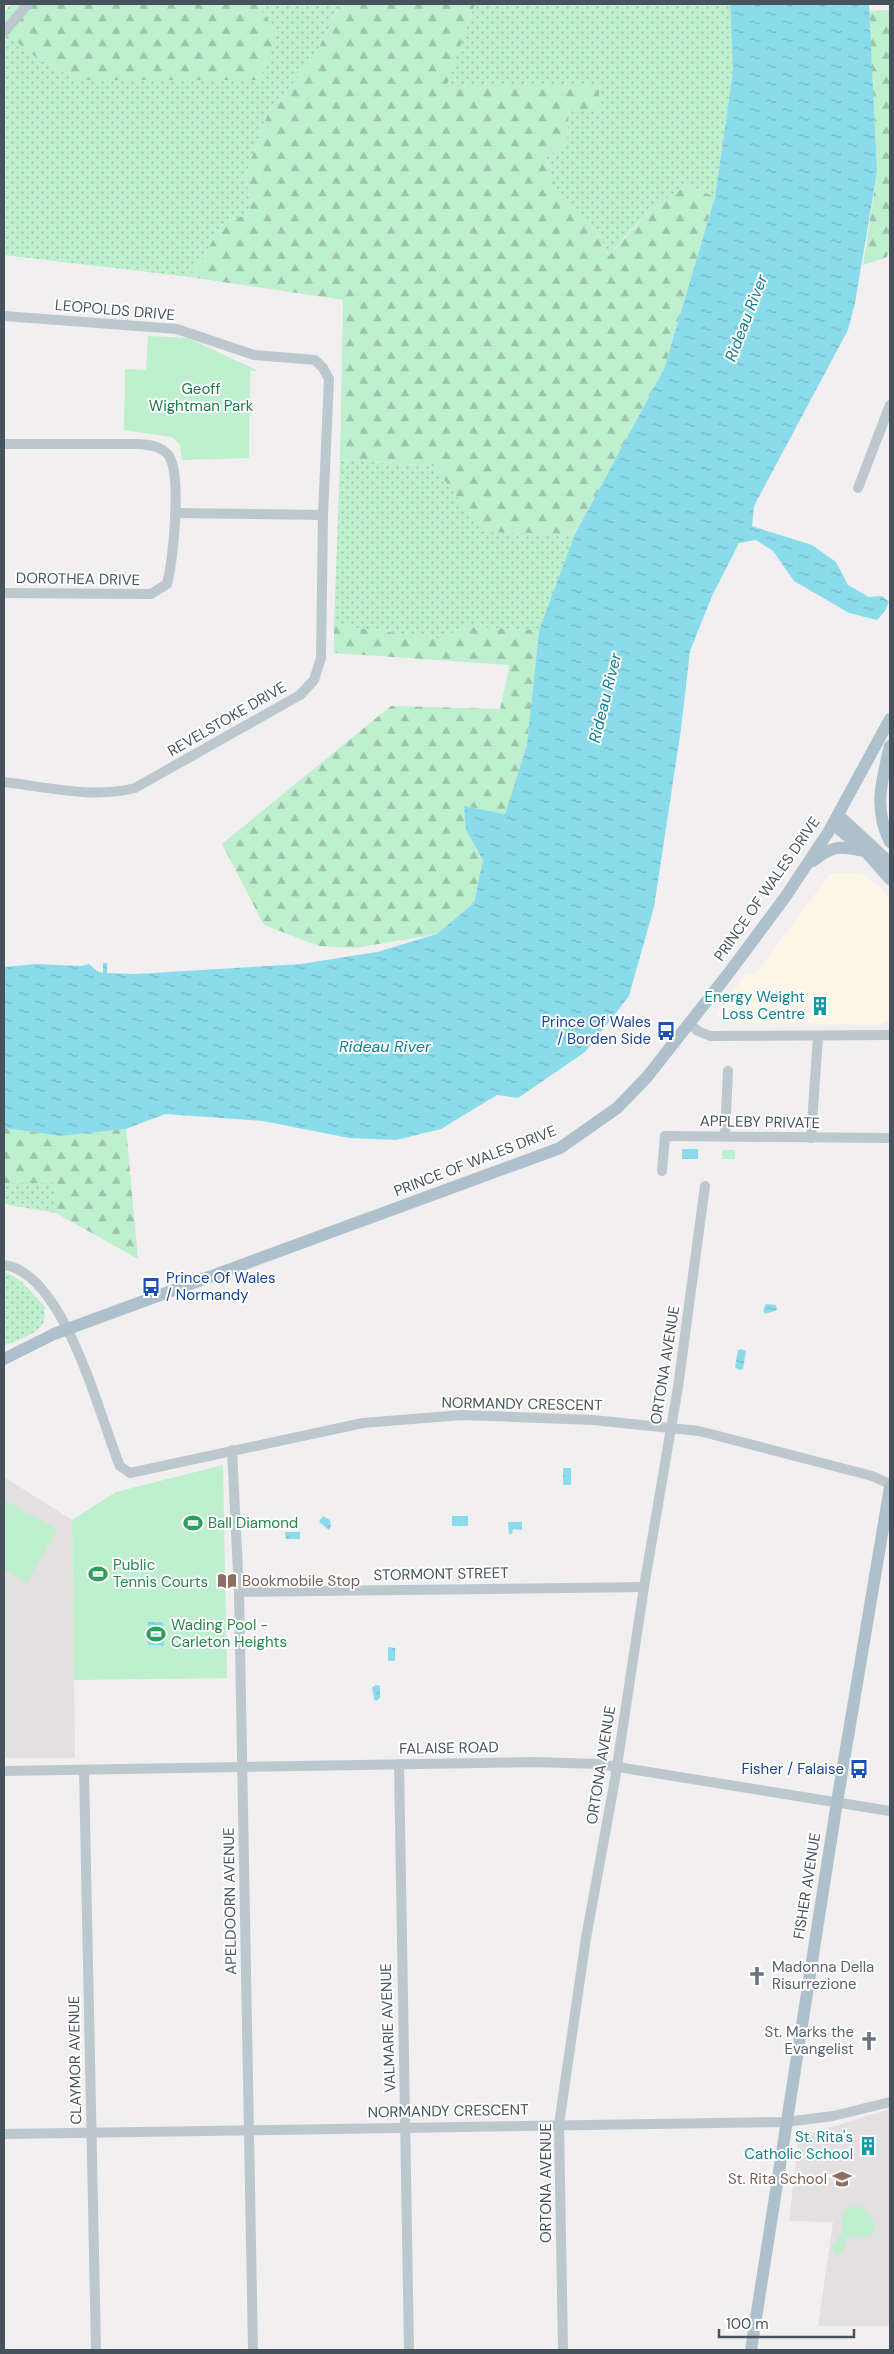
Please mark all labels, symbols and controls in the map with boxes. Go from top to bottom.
water label: Rideau River [720,270,773,365]
street label: LEOPOLDS DRIVE [54,295,176,325]
park label: Geoff Wightman Park [149,379,254,416]
street label: DOROTHEA DRIVE [16,568,140,590]
water label: Rideau River [584,650,627,745]
street label: REVELSTOKE DRIVE [164,677,290,761]
street label: PRINCE OF WALES DRIVE [709,813,825,965]
place label: Energy Weight Loss Centre [705,987,805,1024]
building icon: Energy Weight Loss Centre [809,995,831,1017]
place label: Prince Of Wales / Borden Side [541,1012,651,1049]
bus stop icon: Prince Of Wales / Borden Side [655,1020,677,1042]
water label: Rideau River [339,1036,432,1057]
street label: APPLEBY PRIVATE [700,1111,820,1133]
street label: PRINCE OF WALES DRIVE [391,1121,559,1201]
place label: Prince Of Wales / Normandy [166,1268,276,1305]
bus stop icon: Prince Of Wales / Normandy [140,1276,162,1298]
street label: ORTONA AVENUE [646,1304,684,1426]
street label: NORMANDY CRESCENT [441,1393,603,1415]
sports icon: Ball Diamond [182,1512,204,1534]
place label: Ball Diamond [208,1513,298,1533]
place label: Public Tennis Courts [113,1555,208,1592]
sports icon: Public Tennis Courts [87,1563,109,1585]
street label: STORMONT STREET [373,1563,509,1585]
library icon: Bookmobile Stop [216,1570,238,1592]
place label: Bookmobile Stop [242,1571,360,1591]
place label: Wading Pool - Carleton Heights [171,1615,287,1652]
sports icon: Wading Pool - Carleton Heights [145,1623,167,1645]
street label: ORTONA AVENUE [582,1704,620,1826]
street label: FALAISE ROAD [399,1737,499,1759]
bus stop icon: Fisher / Falaise [848,1758,870,1780]
place label: Fisher / Falaise [741,1759,844,1779]
street label: APELDOORN AVENUE [219,1827,241,1975]
street label: FISHER AVENUE [789,1831,825,1941]
place label: Madonna Della Risurrezione [772,1957,874,1994]
street label: VALMARIE AVENUE [376,1963,400,2093]
church icon: Madonna Della Risurrezione [746,1965,768,1987]
street label: CLAYMOR AVENUE [64,1995,86,2125]
place label: St. Marks the Evangelist [764,2022,854,2059]
church icon: St. Marks the Evangelist [858,2030,880,2052]
street label: NORMANDY CRESCENT [367,2100,529,2122]
street label: ORTONA AVENUE [536,2123,556,2243]
place label: St. Rita's Catholic School [744,2127,853,2164]
building icon: St. Rita's Catholic School [857,2135,879,2157]
school or university icon: St. Rita School [831,2168,853,2190]
place label: St. Rita School [728,2169,827,2189]
scale bar [719,2306,854,2338]
text: 100 m [726,2314,769,2334]

